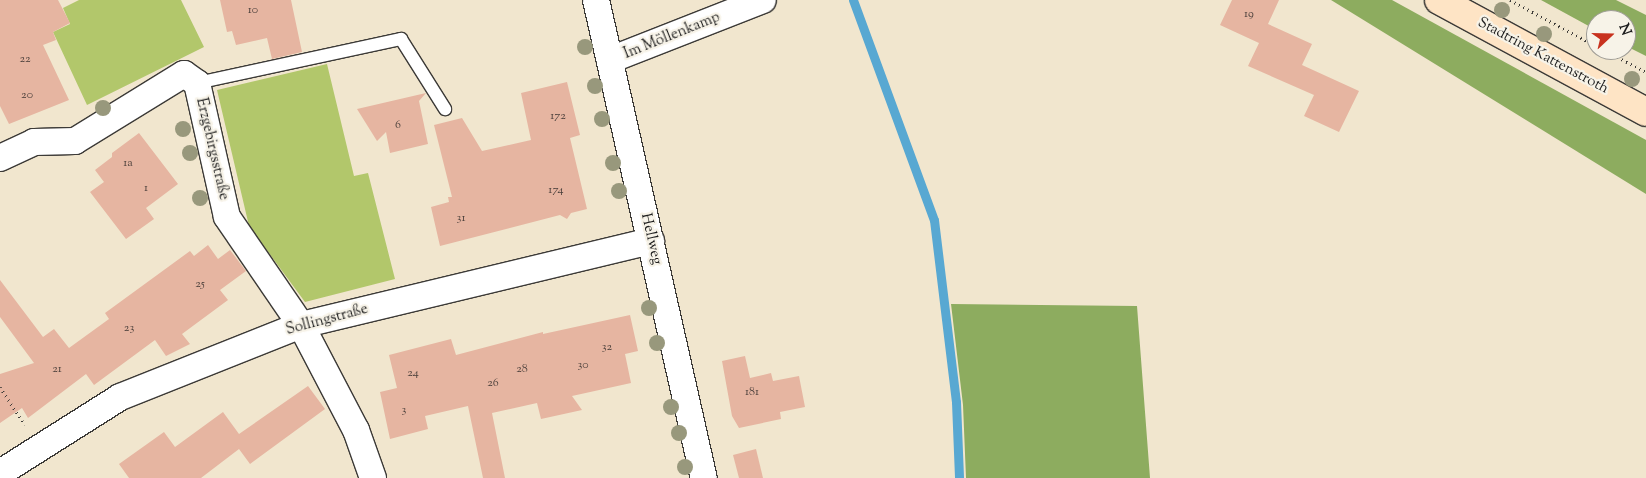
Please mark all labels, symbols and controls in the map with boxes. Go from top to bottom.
house number: 10 [248,4,258,18]
house number: 19 [1244,8,1254,22]
street label: Im Möllenkamp [621,9,723,63]
north arrow [1586,10,1636,60]
street label: Stadtring Kattenstroth [1474,14,1612,98]
text: N [1613,21,1635,39]
house number: 22 [19,53,31,67]
house number: 20 [21,89,33,103]
street label: Erzgebirgsstraße [192,96,232,202]
house number: 172 [550,110,566,124]
house number: 6 [395,119,401,133]
house number: 1a [123,157,133,171]
house number: 1 [144,182,148,196]
house number: 174 [548,184,564,198]
house number: 31 [457,212,465,226]
street label: Hellweg [636,212,666,266]
house number: 25 [195,278,205,292]
street label: Sollingstraße [284,300,370,340]
house number: 23 [124,322,134,336]
house number: 32 [602,341,612,355]
house number: 30 [577,359,589,373]
house number: 21 [52,363,62,377]
house number: 28 [516,363,528,377]
house number: 24 [407,367,419,381]
house number: 26 [487,377,499,391]
house number: 181 [745,386,759,400]
house number: 3 [402,404,406,418]

